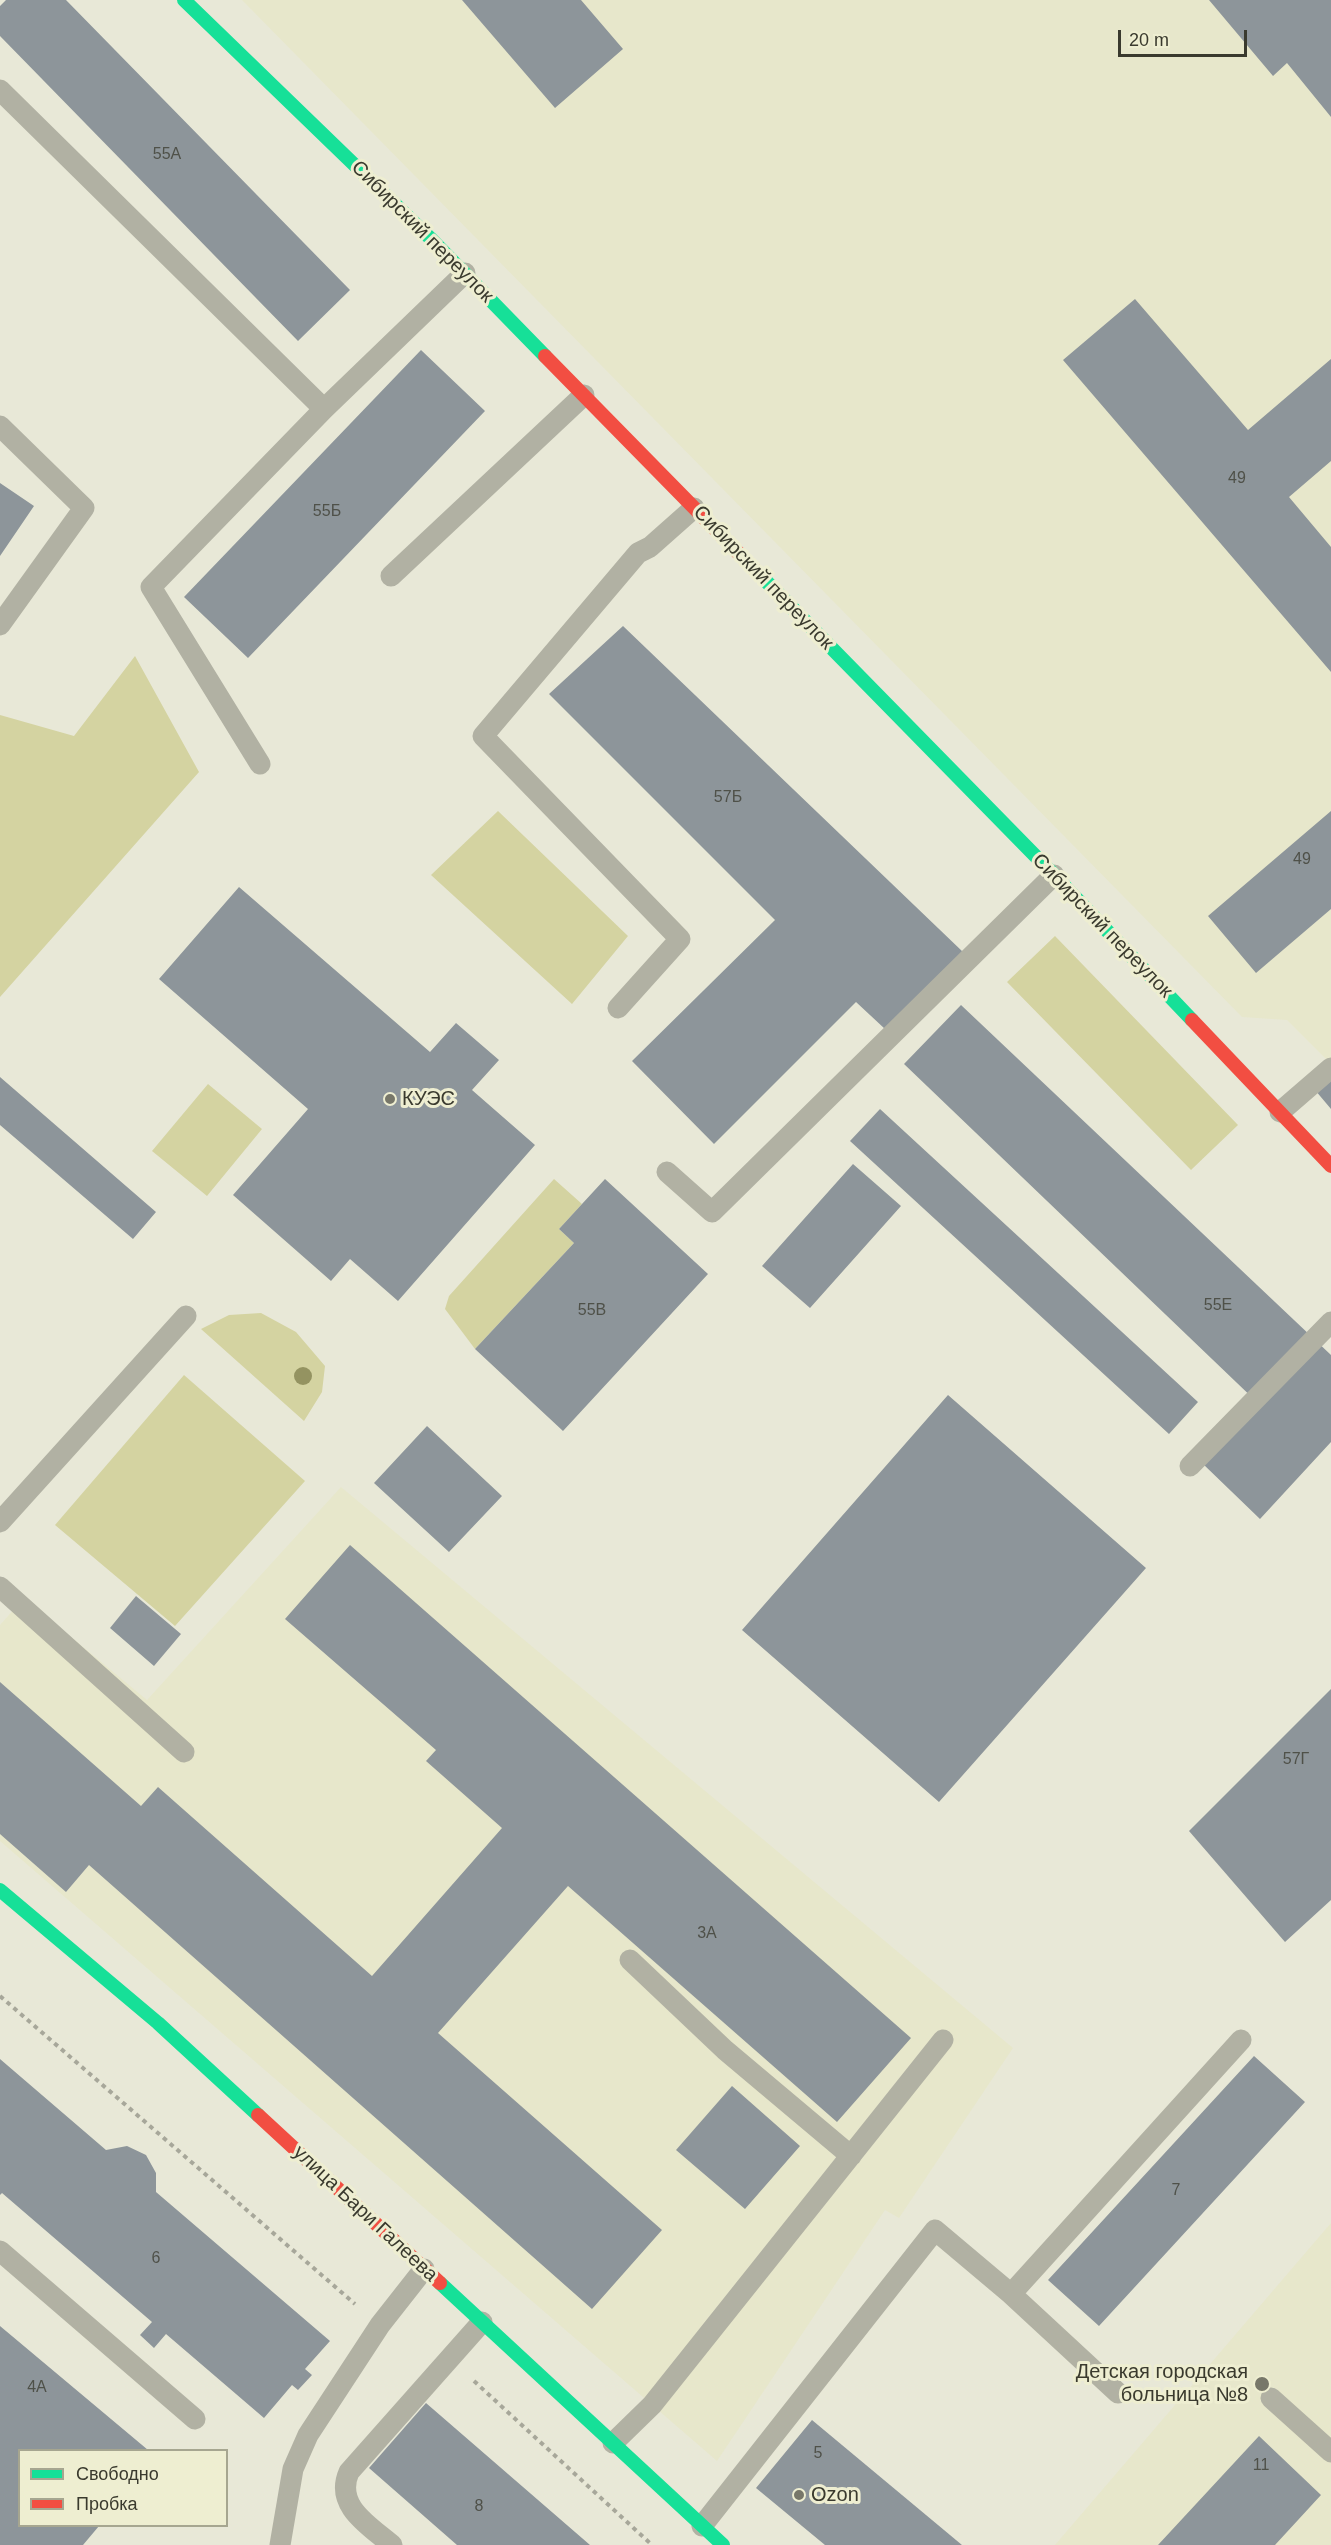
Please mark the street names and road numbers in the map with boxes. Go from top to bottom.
street label: Сибирский переулок [346,156,498,308]
street label: Сибирский переулок [688,501,838,655]
street label: Сибирский переулок [1027,849,1177,1003]
street label: улица Бари Галеева [288,2141,442,2287]

